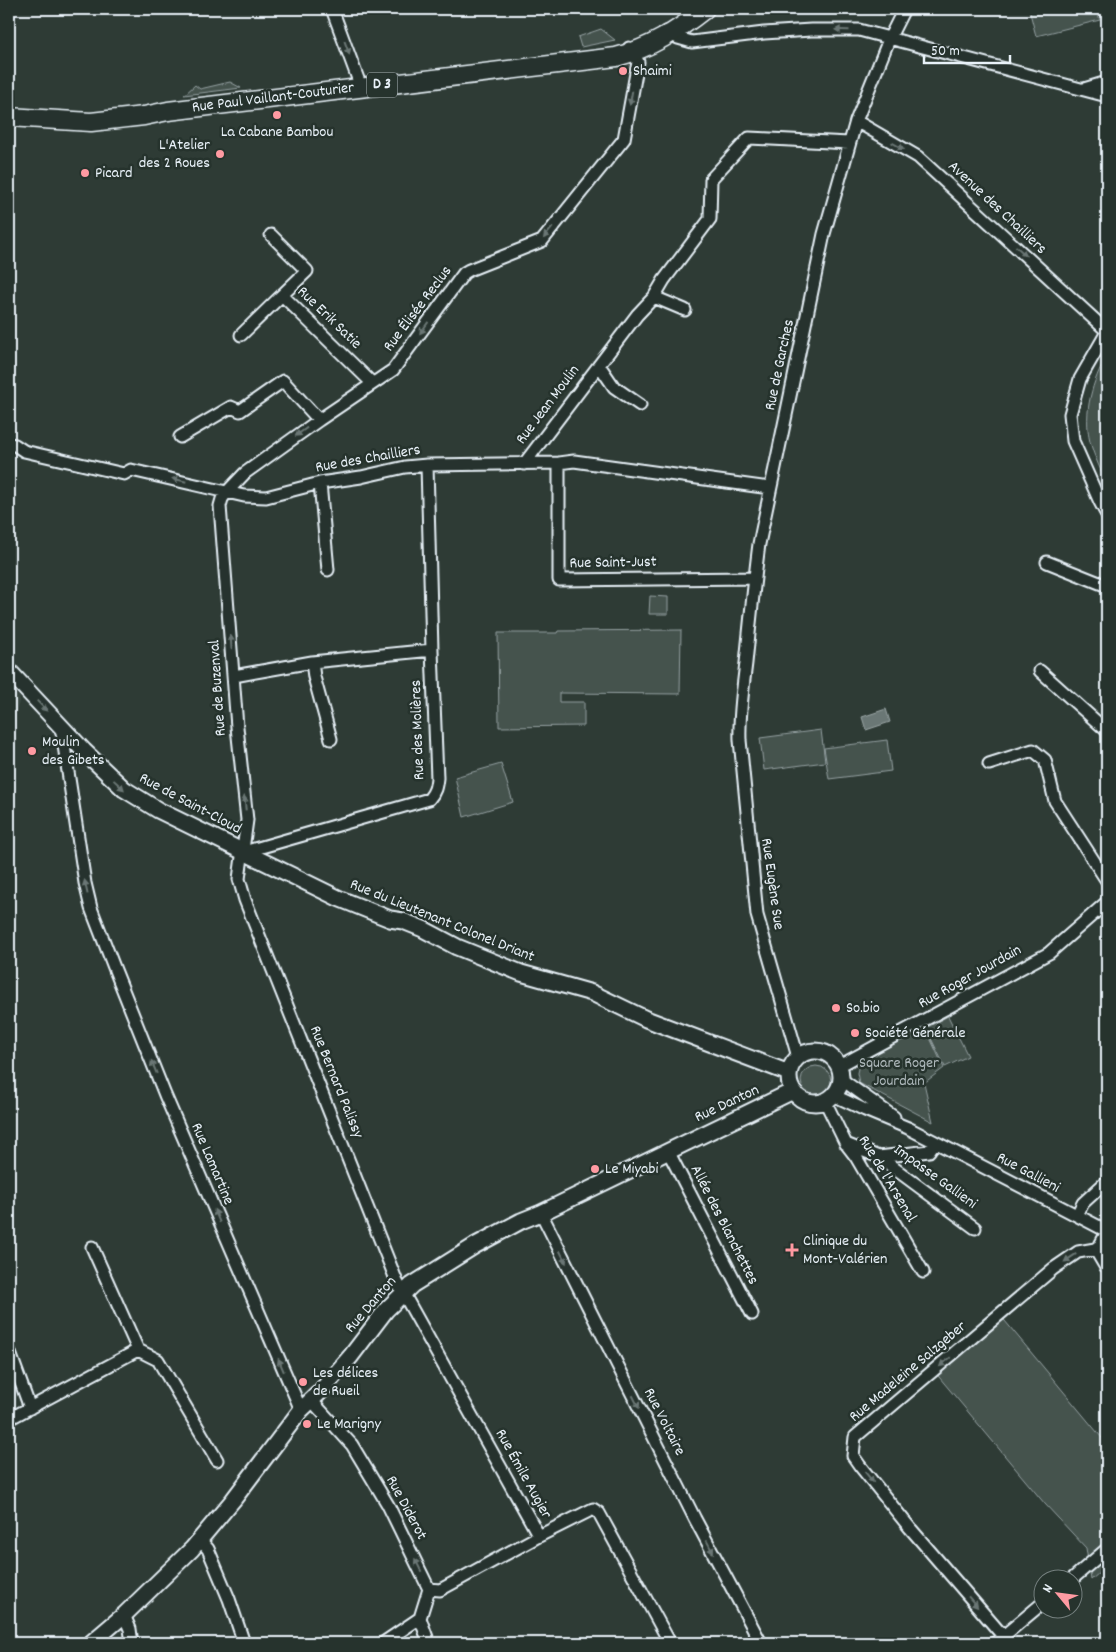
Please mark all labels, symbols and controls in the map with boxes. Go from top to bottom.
one-way arrow [834,26,850,34]
scale bar [924,32,1010,64]
one-way arrow [343,41,351,56]
text: 50 m [931,41,960,63]
place label: Shaimi [633,60,672,83]
marker: Shaimi [617,65,629,77]
road number: D 3 [367,72,397,98]
street label: Rue Paul Vaillant-Couturier [191,77,355,119]
one-way arrow [627,91,635,107]
marker: La Cabane Bambou [271,109,283,121]
place label: La Cabane Bambou [221,121,333,144]
place label: L'Atelier des 2 Roues [139,134,210,175]
one-way arrow [891,141,904,150]
marker: L'Atelier des 2 Roues [214,148,226,160]
street label: Avenue des Chailliers [942,156,1052,260]
place label: Picard [95,162,133,185]
marker: Picard [79,167,91,179]
one-way arrow [542,227,553,240]
one-way arrow [1015,245,1027,257]
street label: Rue Élisée Reclus [378,261,458,357]
street label: Rue Erik Satie [291,281,367,355]
street label: Rue de Garches [759,317,801,413]
one-way arrow [419,322,429,335]
street label: Rue Jean Moulin [510,360,586,450]
one-way arrow [295,427,308,437]
street label: Rue des Chailliers [314,438,423,480]
one-way arrow [171,476,186,484]
street label: Rue Saint-Just [569,551,657,575]
one-way arrow [227,633,235,649]
street label: Rue de Buzenval [203,639,233,737]
street label: Rue des Molières [405,679,431,780]
one-way arrow [36,700,48,712]
place label: Moulin des Gibets [42,731,105,772]
marker: Moulin des Gibets [26,745,38,757]
street label: Rue de Saint-Cloud [135,767,245,841]
one-way arrow [113,779,126,790]
one-way arrow [241,795,249,811]
street label: Rue Eugène Sue [754,837,790,931]
street label: Rue du Lieutenant Colonel Driant [346,873,538,969]
one-way arrow [82,879,90,894]
street label: Rue Roger Jourdain [914,939,1026,1015]
place label: So.bio [846,997,880,1020]
marker: So.bio [830,1002,842,1014]
street label: Rue Bernard Palissy [303,1022,369,1142]
place label: Société Générale [865,1022,965,1045]
marker: Société Générale [849,1027,861,1039]
park label: Square Roger Jourdain [859,1052,939,1093]
one-way arrow [149,1059,157,1074]
street label: Rue Danton [691,1079,763,1129]
street label: Rue Lamartine [184,1119,240,1209]
street label: Rue de l'Arsenal [852,1131,922,1227]
street label: Impasse Gallieni [888,1139,982,1215]
street label: Rue Gallieni [992,1147,1064,1199]
place label: Le Miyabi [605,1158,658,1181]
street label: Allée des Blanchettes [684,1161,764,1289]
marker: Le Miyabi [589,1163,601,1175]
one-way arrow [212,1209,220,1223]
place label: Clinique du Mont-Valérien [803,1230,887,1271]
marker: Clinique du Mont-Valérien [785,1243,799,1257]
one-way arrow [559,1249,567,1264]
one-way arrow [1063,1253,1077,1263]
street label: Rue Danton [340,1271,402,1339]
street label: Rue Madeleine Salzgeber [844,1316,972,1428]
one-way arrow [939,1356,952,1367]
one-way arrow [277,1358,285,1373]
place label: Les délices de Rueil [313,1362,379,1403]
marker: Les délices de Rueil [297,1376,309,1388]
street label: Rue Voltaire [637,1384,691,1460]
one-way arrow [632,1394,640,1409]
place label: Le Marigny [317,1413,381,1436]
marker: Le Marigny [301,1418,313,1430]
street label: Rue Émile Augier [489,1425,557,1523]
one-way arrow [863,1470,874,1483]
street label: Rue Diderot [379,1472,433,1544]
one-way arrow [705,1540,714,1553]
one-way arrow [414,1558,422,1573]
north arrow [1034,1570,1084,1620]
text: N [1038,1581,1059,1597]
one-way arrow [967,1595,979,1607]

